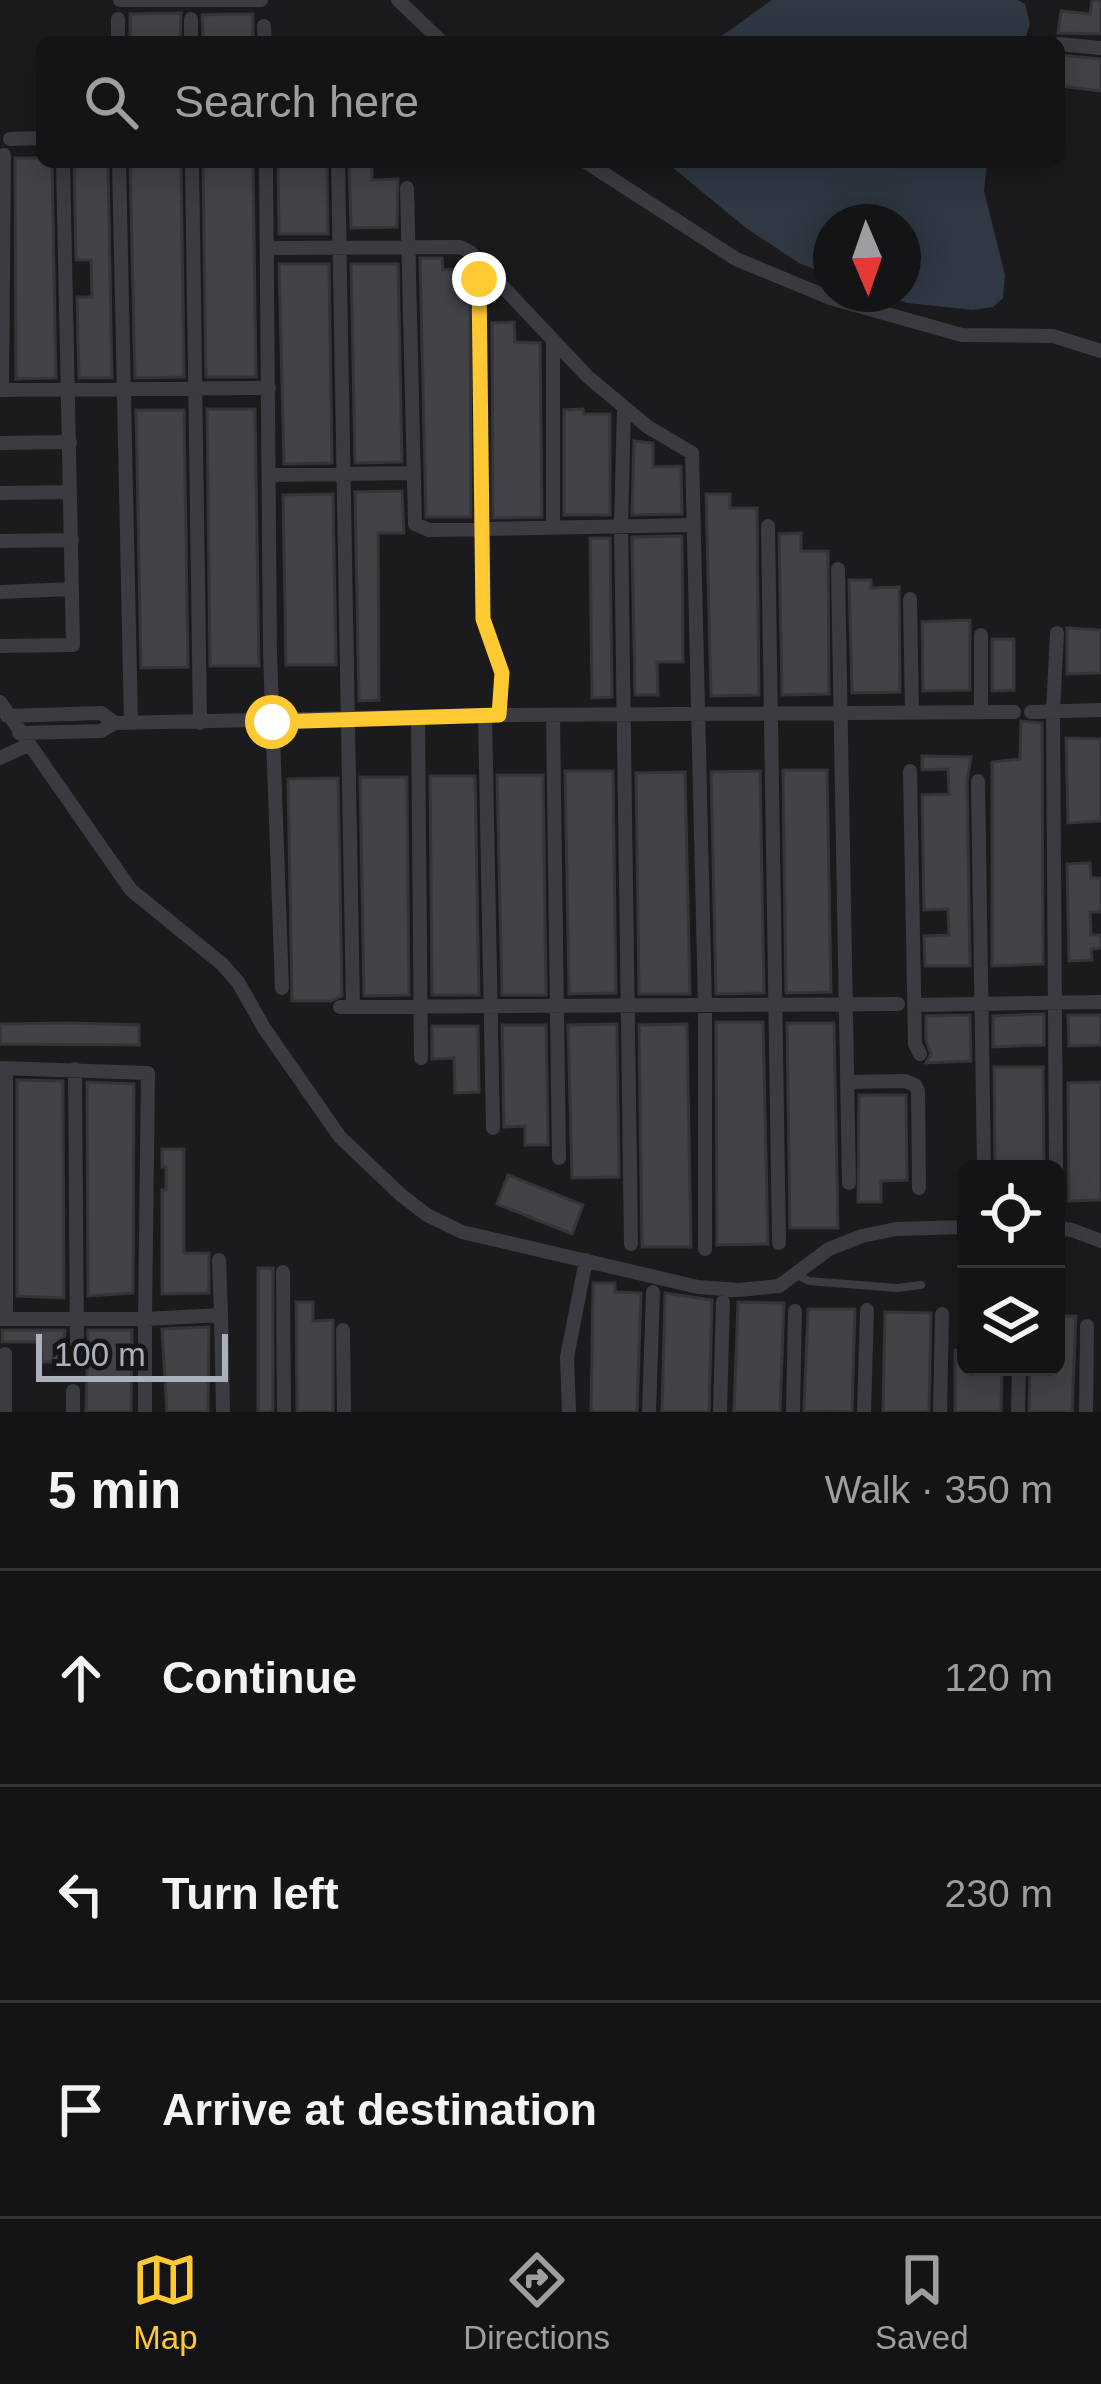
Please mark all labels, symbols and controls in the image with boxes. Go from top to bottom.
search box [36,36,1065,168]
icon: search [78,69,144,135]
text: Search here [174,76,419,127]
north arrow [813,204,921,312]
route end [452,252,506,306]
route start [245,695,299,749]
map controls [957,1160,1065,1376]
button: locate [957,1160,1065,1268]
button: layers [957,1268,1065,1376]
scale bar [36,1328,228,1381]
text: 100 m [54,1336,146,1373]
text: 5 min [48,1462,181,1519]
text: Walk · 350 m [825,1468,1053,1511]
icon: ahead [48,1645,114,1711]
text: Continue [162,1652,357,1703]
text: 120 m [945,1656,1053,1699]
icon: left [48,1861,114,1927]
text: Turn left [162,1868,339,1919]
text: 230 m [945,1872,1053,1915]
icon: arrive [48,2077,114,2143]
text: Arrive at destination [162,2084,597,2135]
tab: Map [132,2247,198,2357]
tab: Directions [463,2247,610,2357]
tab: Saved [875,2247,969,2357]

